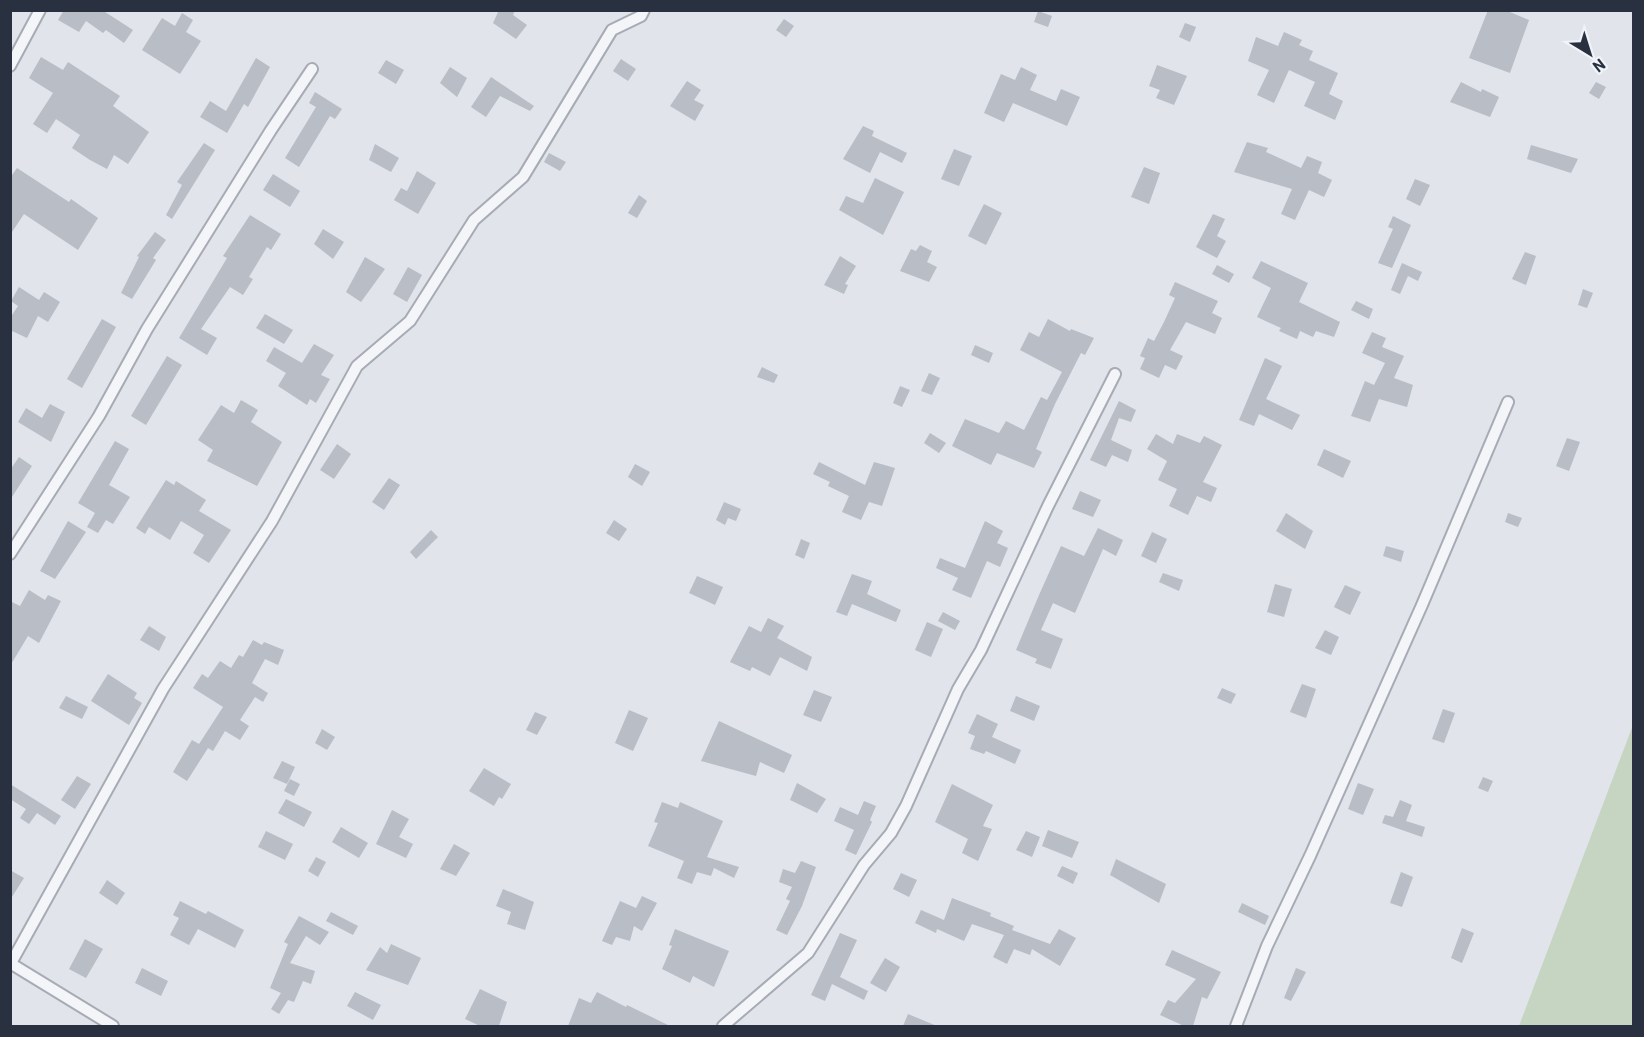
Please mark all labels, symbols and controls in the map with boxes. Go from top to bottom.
north arrow [1560,24,1620,84]
text: N [1590,55,1610,77]

